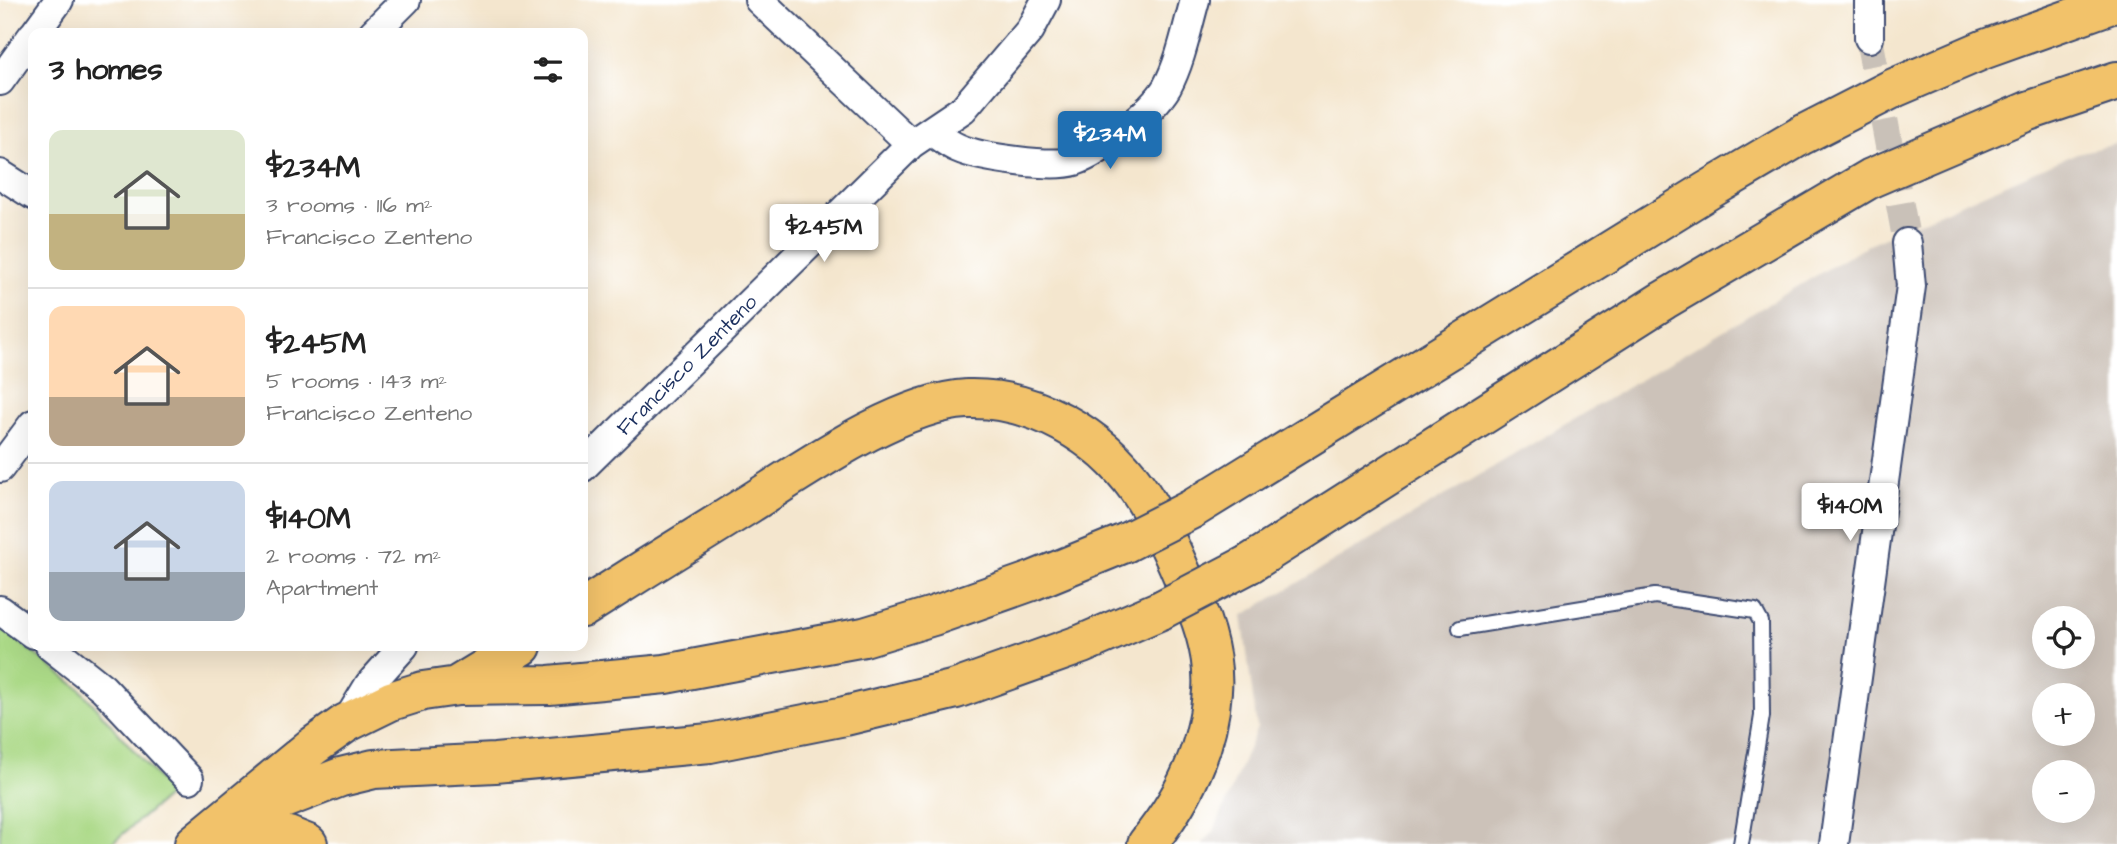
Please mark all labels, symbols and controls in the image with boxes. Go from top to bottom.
text: 3 homes [49,49,163,91]
icon: filters [529,51,567,89]
pin: $234M [1061,111,1159,171]
text: $234M [1074,118,1146,150]
text: $234M [266,147,360,189]
icon: home [105,158,189,242]
text: 3 rooms · 116 m² [266,189,433,221]
pin: $245M [775,204,873,264]
text: $245M [786,211,862,243]
text: Francisco Zenteno [266,221,472,253]
street label: Francisco Zenteno [610,288,764,442]
text: $245M [266,323,366,365]
icon: home [105,334,189,418]
text: 5 rooms · 143 m² [266,365,447,397]
text: Francisco Zenteno [266,397,472,429]
pin: $140M [1801,484,1899,543]
text: $140M [1818,490,1882,522]
text: $140M [266,498,351,540]
icon: home [105,509,189,593]
text: 2 rooms · 72 m² [266,540,441,572]
text: Apartment [266,572,378,604]
map controls [2032,606,2095,823]
button: locate [2032,606,2095,669]
button: + [2032,683,2095,746]
button: − [2032,760,2095,823]

